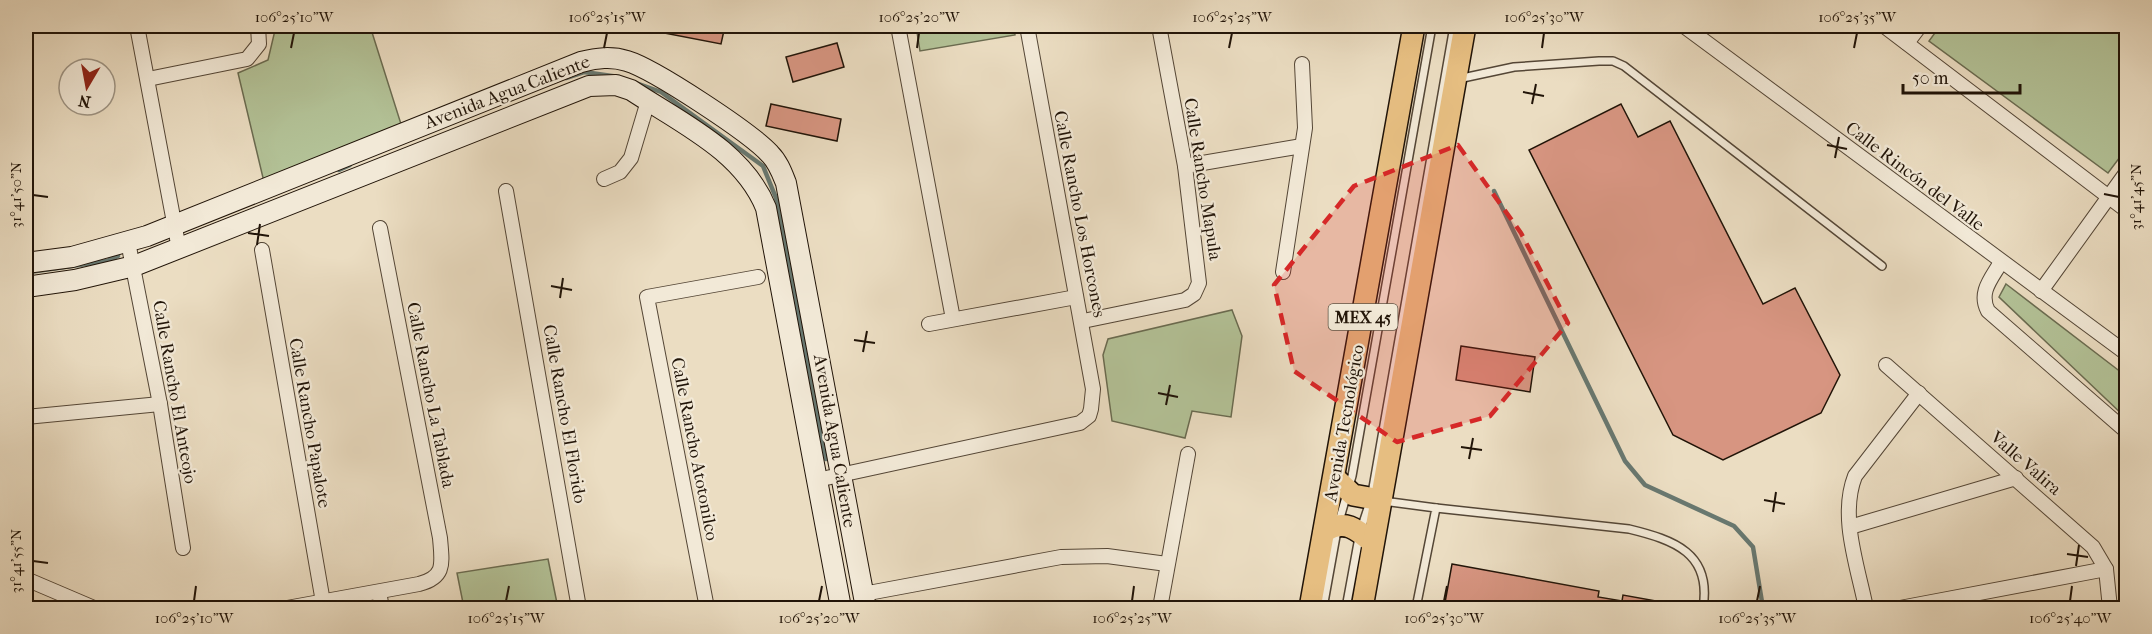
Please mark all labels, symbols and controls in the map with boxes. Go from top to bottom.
text: 106°25'10"W [255,8,335,26]
text: 106°25'15"W [569,8,647,26]
text: 106°25'20"W [878,8,961,26]
text: 106°25'25"W [1192,8,1273,26]
text: 106°25'30"W [1504,8,1585,26]
text: 106°25'35"W [1818,8,1897,26]
street label: Avenida Agua Caliente [421,51,593,134]
north arrow [57,57,117,117]
scale bar [1903,57,2020,95]
text: 50 m [1912,68,1949,89]
text: N [76,91,92,112]
street label: Calle Rancho Mapula [1179,96,1226,262]
street label: Calle Rancho Los Horcones [1049,109,1110,319]
street label: Calle Rincón del Valle [1841,117,1988,235]
text: 31°41'50"N [7,161,25,228]
text: 31°41'45"N [2127,163,2145,230]
street label: Calle Rancho El Anteojo [148,299,201,485]
street label: Calle Rancho La Tablada [402,300,459,490]
road number: MEX 45 [1328,304,1398,330]
street label: Calle Rancho El Florido [538,323,591,505]
street label: Calle Rancho Papalote [284,336,335,510]
street label: Avenida Tecnológico [1320,343,1369,504]
street label: Avenida Agua Caliente [809,352,860,529]
street label: Calle Rancho Atotonilco [666,356,723,542]
street label: Valle Valira [1985,426,2066,500]
text: 31°41'55"N [7,528,25,593]
text: 106°25'10"W [155,609,235,627]
text: 106°25'15"W [468,609,546,627]
text: 106°25'20"W [778,609,861,627]
text: 106°25'25"W [1092,609,1173,627]
text: 106°25'30"W [1404,609,1485,627]
text: 106°25'35"W [1718,609,1797,627]
text: 106°25'40"W [2029,609,2112,627]

